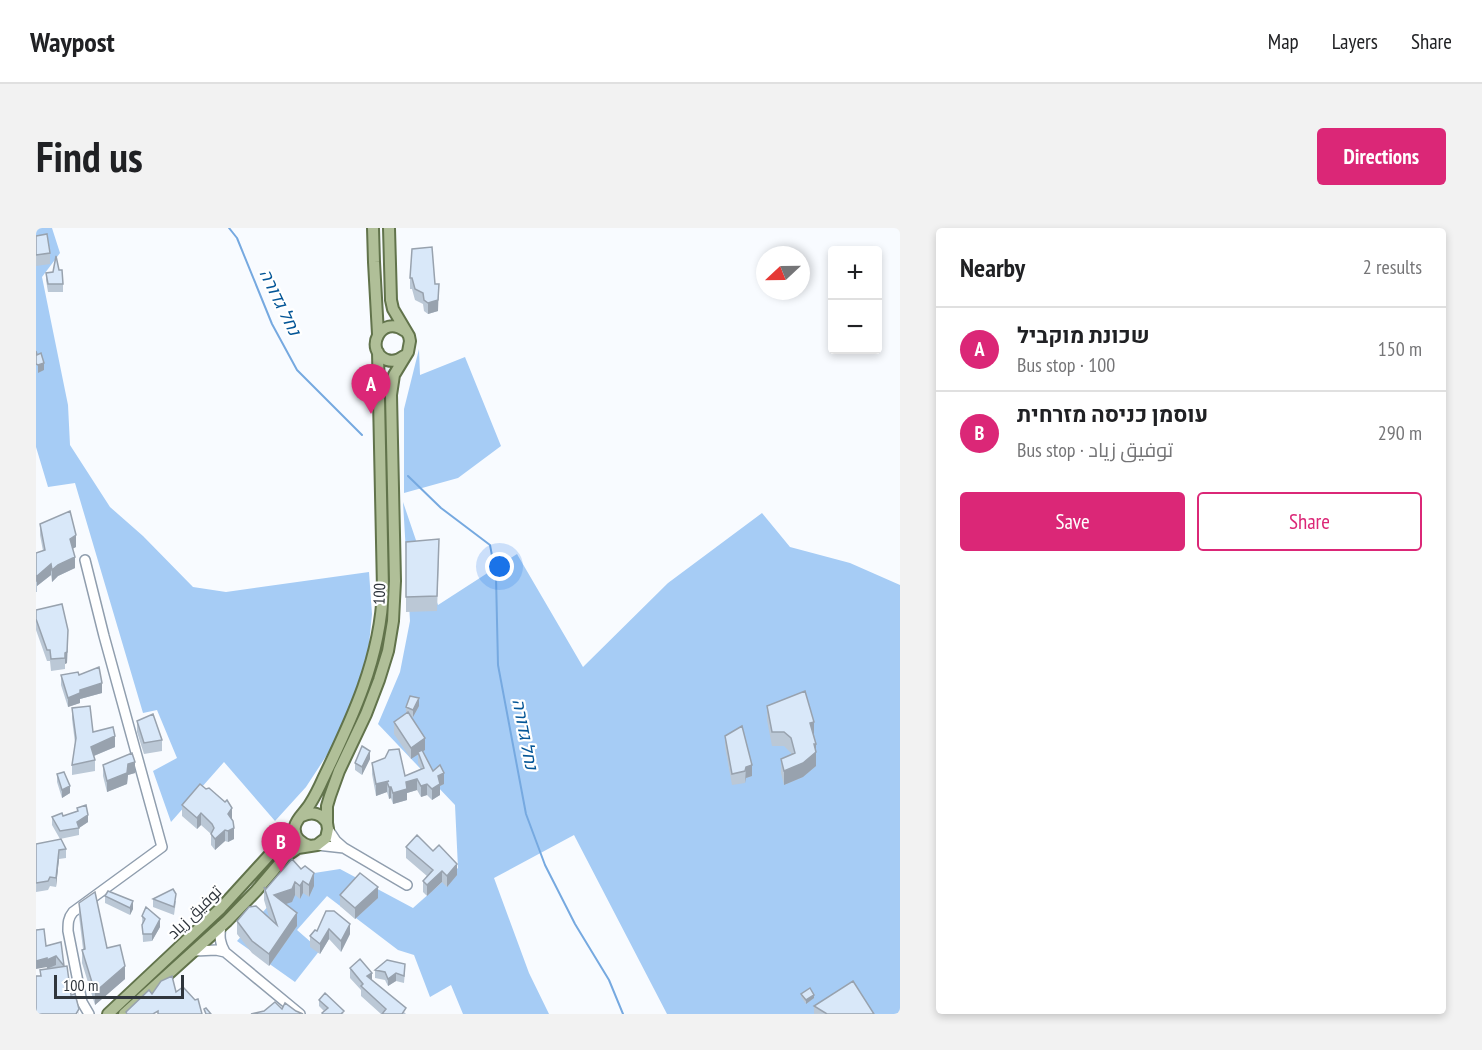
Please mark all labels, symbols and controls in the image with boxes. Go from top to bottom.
text: Waypost [30,23,115,60]
text: Map [1268,28,1299,55]
text: Layers [1332,28,1378,55]
text: Share [1411,28,1452,55]
button: Directions [1317,128,1446,185]
text: Find us [36,129,143,184]
north arrow [756,246,810,300]
map controls [828,246,882,354]
button: + [828,246,882,300]
text: Nearby [960,251,1025,284]
text: 2 results [1363,254,1422,280]
water label: נחל גדורה [254,265,307,340]
button: − [828,300,882,354]
text: שכונת מוקביל [1017,321,1150,349]
text: A [974,336,985,362]
text: 150 m [1378,336,1422,362]
text: Bus stop · 100 [1017,352,1115,378]
pin: A [352,364,390,414]
text: עוסמן כניסה מזרחית [1017,400,1208,428]
text: B [975,420,984,446]
text: 290 m [1378,420,1422,446]
text: Bus stop · توفيق زياد [1017,437,1173,463]
button: Save [960,492,1185,551]
button: Share [1197,492,1422,551]
your location [485,552,514,581]
street label: 100 [369,583,389,605]
water label: נחל גדורה [507,697,544,773]
pin: B [262,822,300,872]
street label: توفيق زياد [163,881,227,943]
scale bar [54,972,184,1000]
text: 100 m [63,975,98,995]

